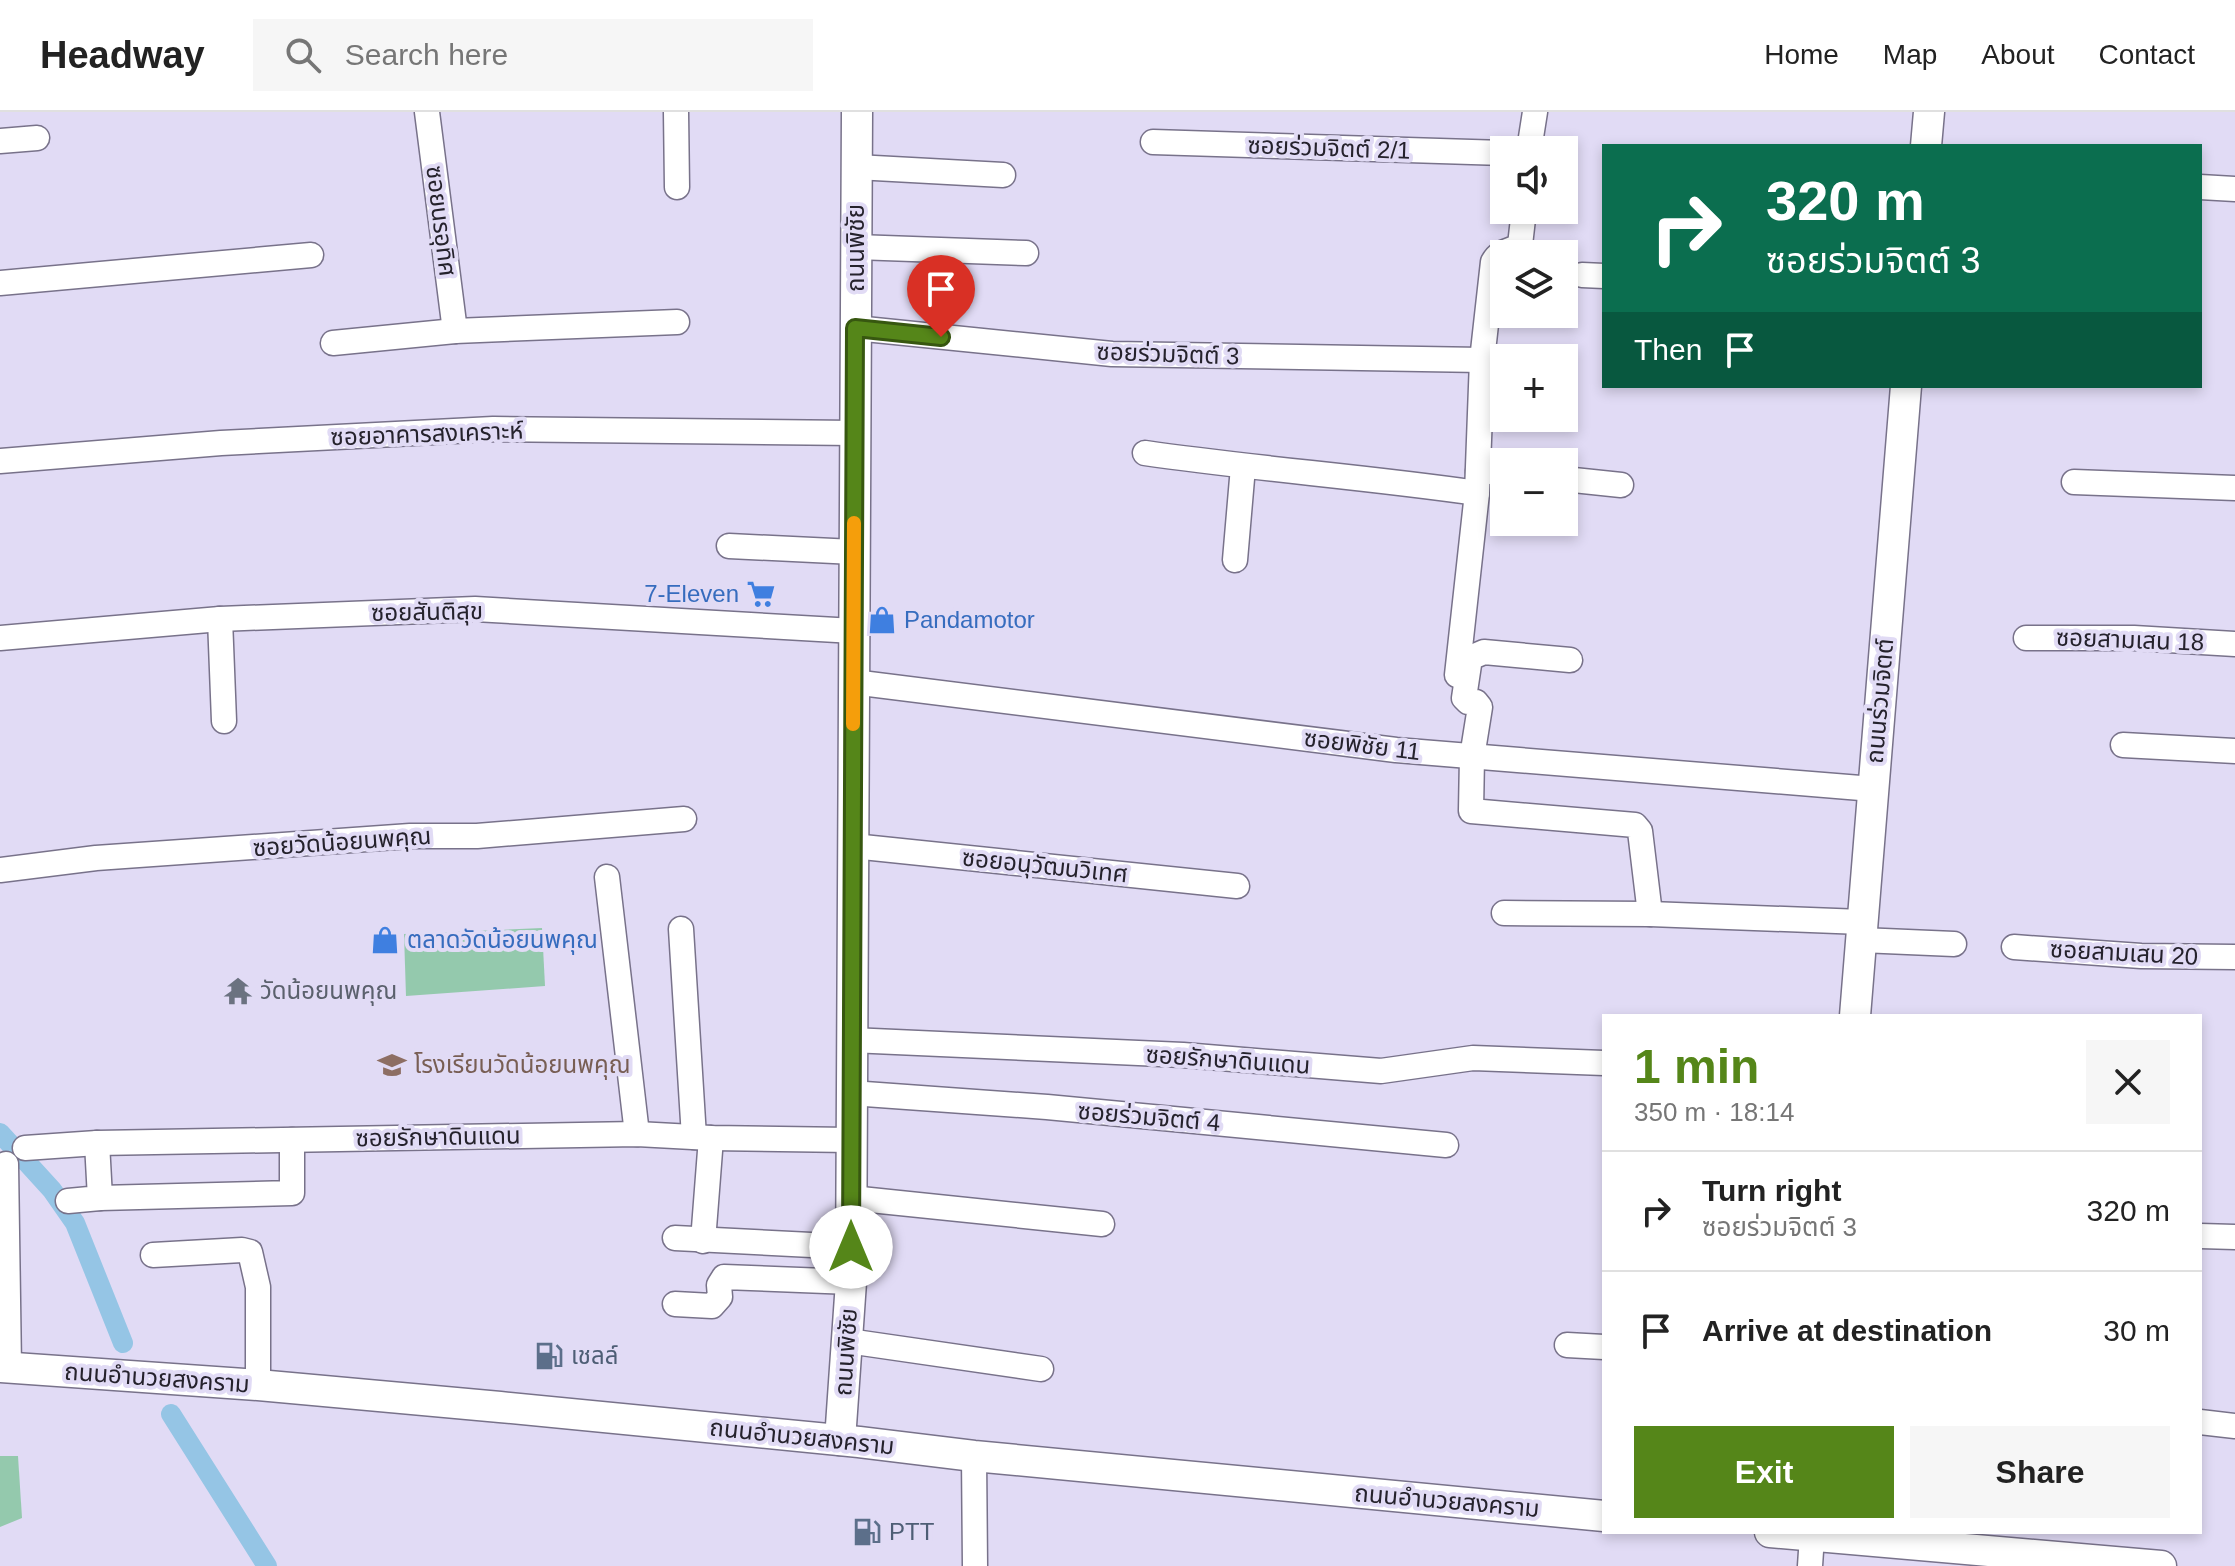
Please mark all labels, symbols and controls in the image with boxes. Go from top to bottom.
search box [253,19,813,91]
icon: search [281,33,325,77]
text: Headway [40,34,205,76]
text: Search here [345,38,508,71]
text: Home [1764,39,1839,70]
text: Map [1883,39,1937,70]
text: About [1981,39,2055,70]
text: Contact [2099,39,2195,70]
street label: ซอยร่วมจิตต์ 2/1 [1247,131,1411,164]
map controls [1490,136,1578,536]
button: sound [1490,136,1578,224]
street label: ซอยนรอุทิศ [419,164,462,278]
text: 320 m [1766,169,1925,232]
icon: right [1634,176,1738,280]
street label: ถนนพิชัย [842,204,869,292]
button: layers [1490,240,1578,328]
text: ซอยร่วมจิตต์ 3 [1766,240,1980,281]
pin [907,255,975,337]
icon: arrive [919,267,963,311]
icon: arrive [1718,328,1762,372]
text: Then [1634,333,1702,366]
street label: ซอยร่วมจิตต์ 3 [1096,338,1240,369]
button: + [1490,344,1578,432]
street label: ซอยอาคารสงเคราะห์ [330,417,524,450]
button: − [1490,448,1578,536]
supermarket icon: 7-Eleven [746,579,776,609]
place label: 7-Eleven [644,580,739,607]
street label: ซอยสันติสุข [371,597,483,628]
shop icon: Pandamotor [867,605,897,635]
place label: Pandamotor [904,606,1035,633]
street label: ซอยสามเสน 18 [2055,623,2205,656]
street label: ถนนร่วมจิตต์ [1861,637,1898,765]
street label: ซอยพิชัย 11 [1302,724,1422,765]
street label: ซอยวัดน้อยนพคุณ [252,822,432,863]
street label: ซอยอนุวัฒนวิเทศ [961,843,1129,890]
shop icon: ตลาดวัดน้อยนพคุณ [370,925,400,955]
place label: ตลาดวัดน้อยนพคุณ [407,926,598,955]
street label: ซอยสามเสน 20 [2049,935,2199,970]
temple icon: วัดน้อยนพคุณ [223,976,253,1006]
place label: วัดน้อยนพคุณ [260,977,397,1006]
street label: ซอยรักษาดินแดน [1145,1040,1311,1079]
text: 1 min [1634,1040,1759,1093]
button: close [2086,1040,2170,1124]
school or university icon: โรงเรียนวัดน้อยนพคุณ [377,1050,407,1080]
place label: โรงเรียนวัดน้อยนพคุณ [414,1051,631,1080]
street label: ซอยร่วมจิตต์ 4 [1077,1097,1221,1136]
text: 350 m · 18:14 [1634,1097,1794,1127]
street label: ซอยรักษาดินแดน [355,1122,521,1151]
text: Turn right [1702,1174,1841,1207]
icon: right [1634,1189,1678,1233]
text: 320 m [2087,1194,2170,1227]
position arrow [809,1205,893,1289]
text: ซอยร่วมจิตต์ 3 [1702,1212,1857,1242]
street label: ถนนพิชัย [829,1307,862,1397]
icon: arrive [1634,1309,1678,1353]
text: Arrive at destination [1702,1314,1992,1347]
text: 30 m [2103,1314,2170,1347]
fuel station icon: เชลล์ [534,1341,564,1371]
place label: เชลล์ [571,1342,618,1369]
street label: ถนนอำนวยสงคราม [63,1358,251,1397]
street label: ถนนอำนวยสงคราม [708,1413,896,1460]
button: Exit [1634,1426,1894,1518]
button: Share [1910,1426,2170,1518]
street label: ถนนอำนวยสงคราม [1353,1479,1541,1522]
fuel station icon: PTT [852,1517,882,1547]
place label: PTT [889,1518,935,1545]

